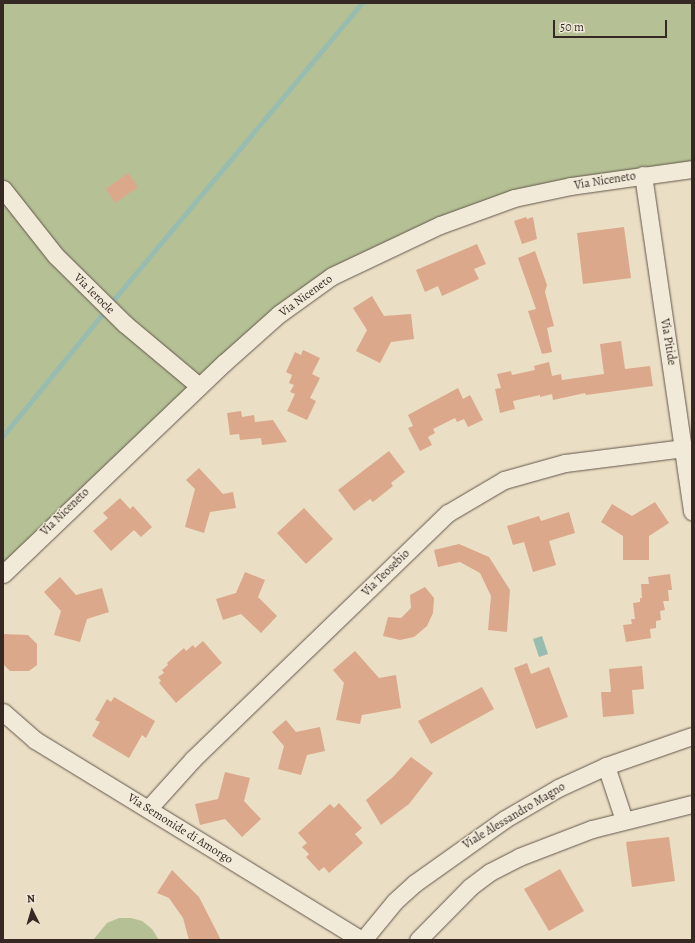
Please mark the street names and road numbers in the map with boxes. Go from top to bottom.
street label: Via Niceneto [573,169,637,193]
street label: Via Ierocle [71,271,117,317]
street label: Via Niceneto [277,272,335,320]
street label: Via Pitide [657,318,679,366]
street label: Via Niceneto [38,485,92,539]
street label: Via Teosebio [359,547,413,599]
street label: Viale Alessandro Magno [460,780,568,852]
street label: Via Semonide di Amorgo [125,791,235,867]

